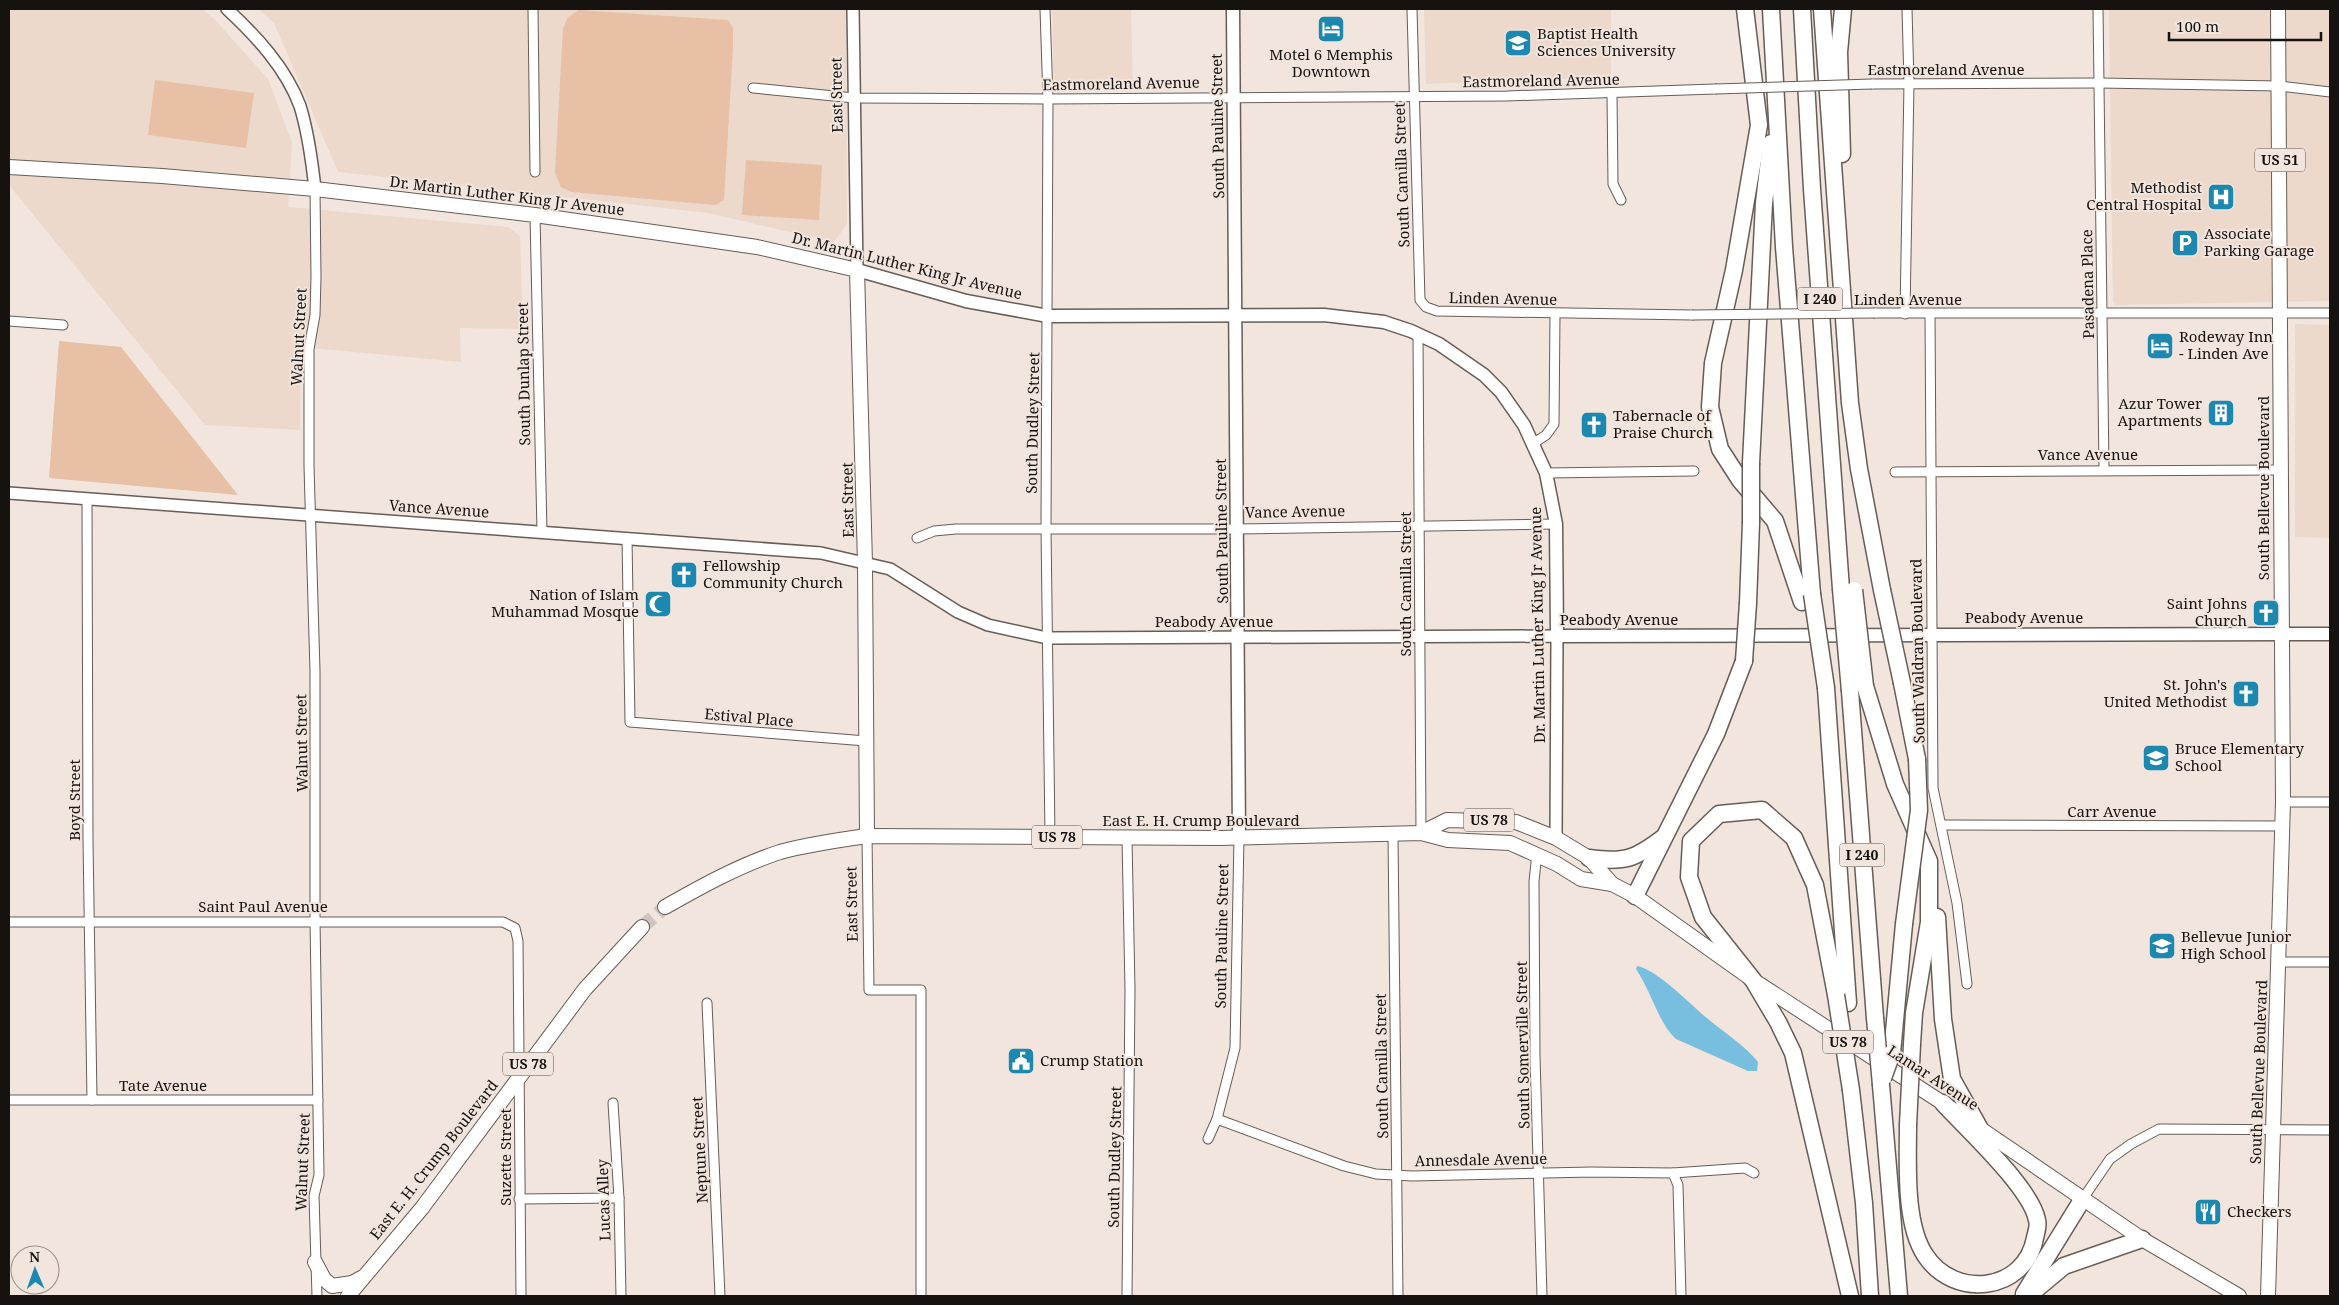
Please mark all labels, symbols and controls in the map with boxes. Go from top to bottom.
scale bar [2169,10,2322,42]
hotel icon: Motel 6 Memphis Downtown [1316,14,1346,44]
text: 100 m [2176,16,2219,36]
place label: Baptist Health Sciences University [1537,23,1676,60]
school or university icon: Baptist Health Sciences University [1503,28,1533,58]
place label: Motel 6 Memphis Downtown [1269,44,1393,81]
street label: South Pauline Street [1206,53,1228,199]
street label: East Street [825,57,847,133]
street label: Eastmoreland Avenue [1867,59,2025,79]
street label: Eastmoreland Avenue [1462,69,1620,91]
street label: Eastmoreland Avenue [1042,72,1200,94]
street label: South Camilla Street [1388,102,1414,248]
road number: US 51 [2255,148,2305,172]
street label: Dr. Martin Luther King Jr Avenue [389,171,626,219]
place label: Methodist Central Hospital [2086,177,2202,214]
hospital icon: Methodist Central Hospital [2206,182,2236,212]
place label: Associate Parking Garage [2204,223,2314,260]
street label: Dr. Martin Luther King Jr Avenue [790,227,1024,303]
parking icon: Associate Parking Garage [2170,228,2200,258]
street label: Pasadena Place [2076,229,2098,339]
street label: Linden Avenue [1449,287,1557,309]
street label: Walnut Street [285,288,311,386]
road number: I 240 [1798,288,1842,310]
street label: Linden Avenue [1854,289,1962,309]
street label: South Dunlap Street [512,302,534,446]
place label: Rodeway Inn - Linden Ave [2179,326,2273,363]
hotel icon: Rodeway Inn - Linden Ave [2145,331,2175,361]
street label: South Dudley Street [1021,352,1043,494]
place label: Azur Tower Apartments [2118,393,2202,430]
street label: South Bellevue Boulevard [2253,396,2273,580]
building icon: Azur Tower Apartments [2206,398,2236,428]
place label: Tabernacle of Praise Church [1613,405,1713,442]
church icon: Tabernacle of Praise Church [1579,410,1609,440]
street label: Vance Avenue [2038,444,2138,464]
street label: South Pauline Street [1210,458,1232,604]
street label: East Street [836,462,858,538]
street label: Vance Avenue [388,495,490,521]
street label: Vance Avenue [1245,500,1345,522]
street label: Dr. Martin Luther King Jr Avenue [1525,507,1549,743]
street label: South Camilla Street [1395,511,1415,657]
place label: Fellowship Community Church [703,555,844,592]
street label: South Waldran Boulevard [1905,558,1929,744]
church icon: Fellowship Community Church [669,560,699,590]
place label: Nation of Islam Muhammad Mosque [491,584,639,621]
mosque icon: Nation of Islam Muhammad Mosque [643,589,673,619]
place label: Saint Johns Church [2167,593,2247,630]
church icon: Saint Johns Church [2251,598,2281,628]
street label: Peabody Avenue [1965,607,2083,627]
street label: Peabody Avenue [1560,609,1678,629]
street label: Peabody Avenue [1155,611,1273,631]
place label: St. John's United Methodist [2104,674,2227,711]
church icon: St. John's United Methodist [2231,679,2261,709]
street label: Walnut Street [290,694,312,792]
street label: Estival Place [704,703,795,731]
place label: Bruce Elementary School [2175,738,2304,775]
school or university icon: Bruce Elementary School [2141,743,2171,773]
street label: Boyd Street [64,759,84,841]
street label: Carr Avenue [2067,801,2157,821]
road number: US 78 [1464,808,1514,832]
street label: East E. H. Crump Boulevard [1102,810,1300,830]
road number: US 78 [1032,826,1082,849]
road number: I 240 [1840,844,1884,866]
street label: South Pauline Street [1210,863,1232,1009]
street label: East Street [840,866,862,942]
street label: Saint Paul Avenue [198,896,328,916]
place label: Bellevue Junior High School [2181,926,2291,963]
school or university icon: Bellevue Junior High School [2147,931,2177,961]
street label: South Somerville Street [1511,961,1533,1129]
street label: South Bellevue Boulevard [2245,979,2271,1164]
street label: South Camilla Street [1370,993,1392,1139]
road number: US 78 [1823,1030,1873,1054]
street label: Lamar Avenue [1884,1040,1983,1114]
public building icon: Crump Station [1006,1046,1036,1076]
place label: Crump Station [1040,1050,1144,1070]
road number: US 78 [503,1052,553,1076]
street label: Tate Avenue [119,1075,207,1095]
street label: East E. H. Crump Boulevard [365,1075,502,1243]
street label: South Dudley Street [1103,1086,1125,1228]
street label: Neptune Street [686,1096,712,1204]
street label: Suzette Street [495,1108,515,1206]
street label: Walnut Street [290,1113,314,1211]
street label: Annesdale Avenue [1415,1148,1547,1170]
street label: Lucas Alley [592,1158,614,1241]
restaurant icon: Checkers [2193,1197,2223,1227]
place label: Checkers [2227,1201,2292,1221]
north arrow [10,1245,60,1295]
text: N [29,1247,40,1266]

